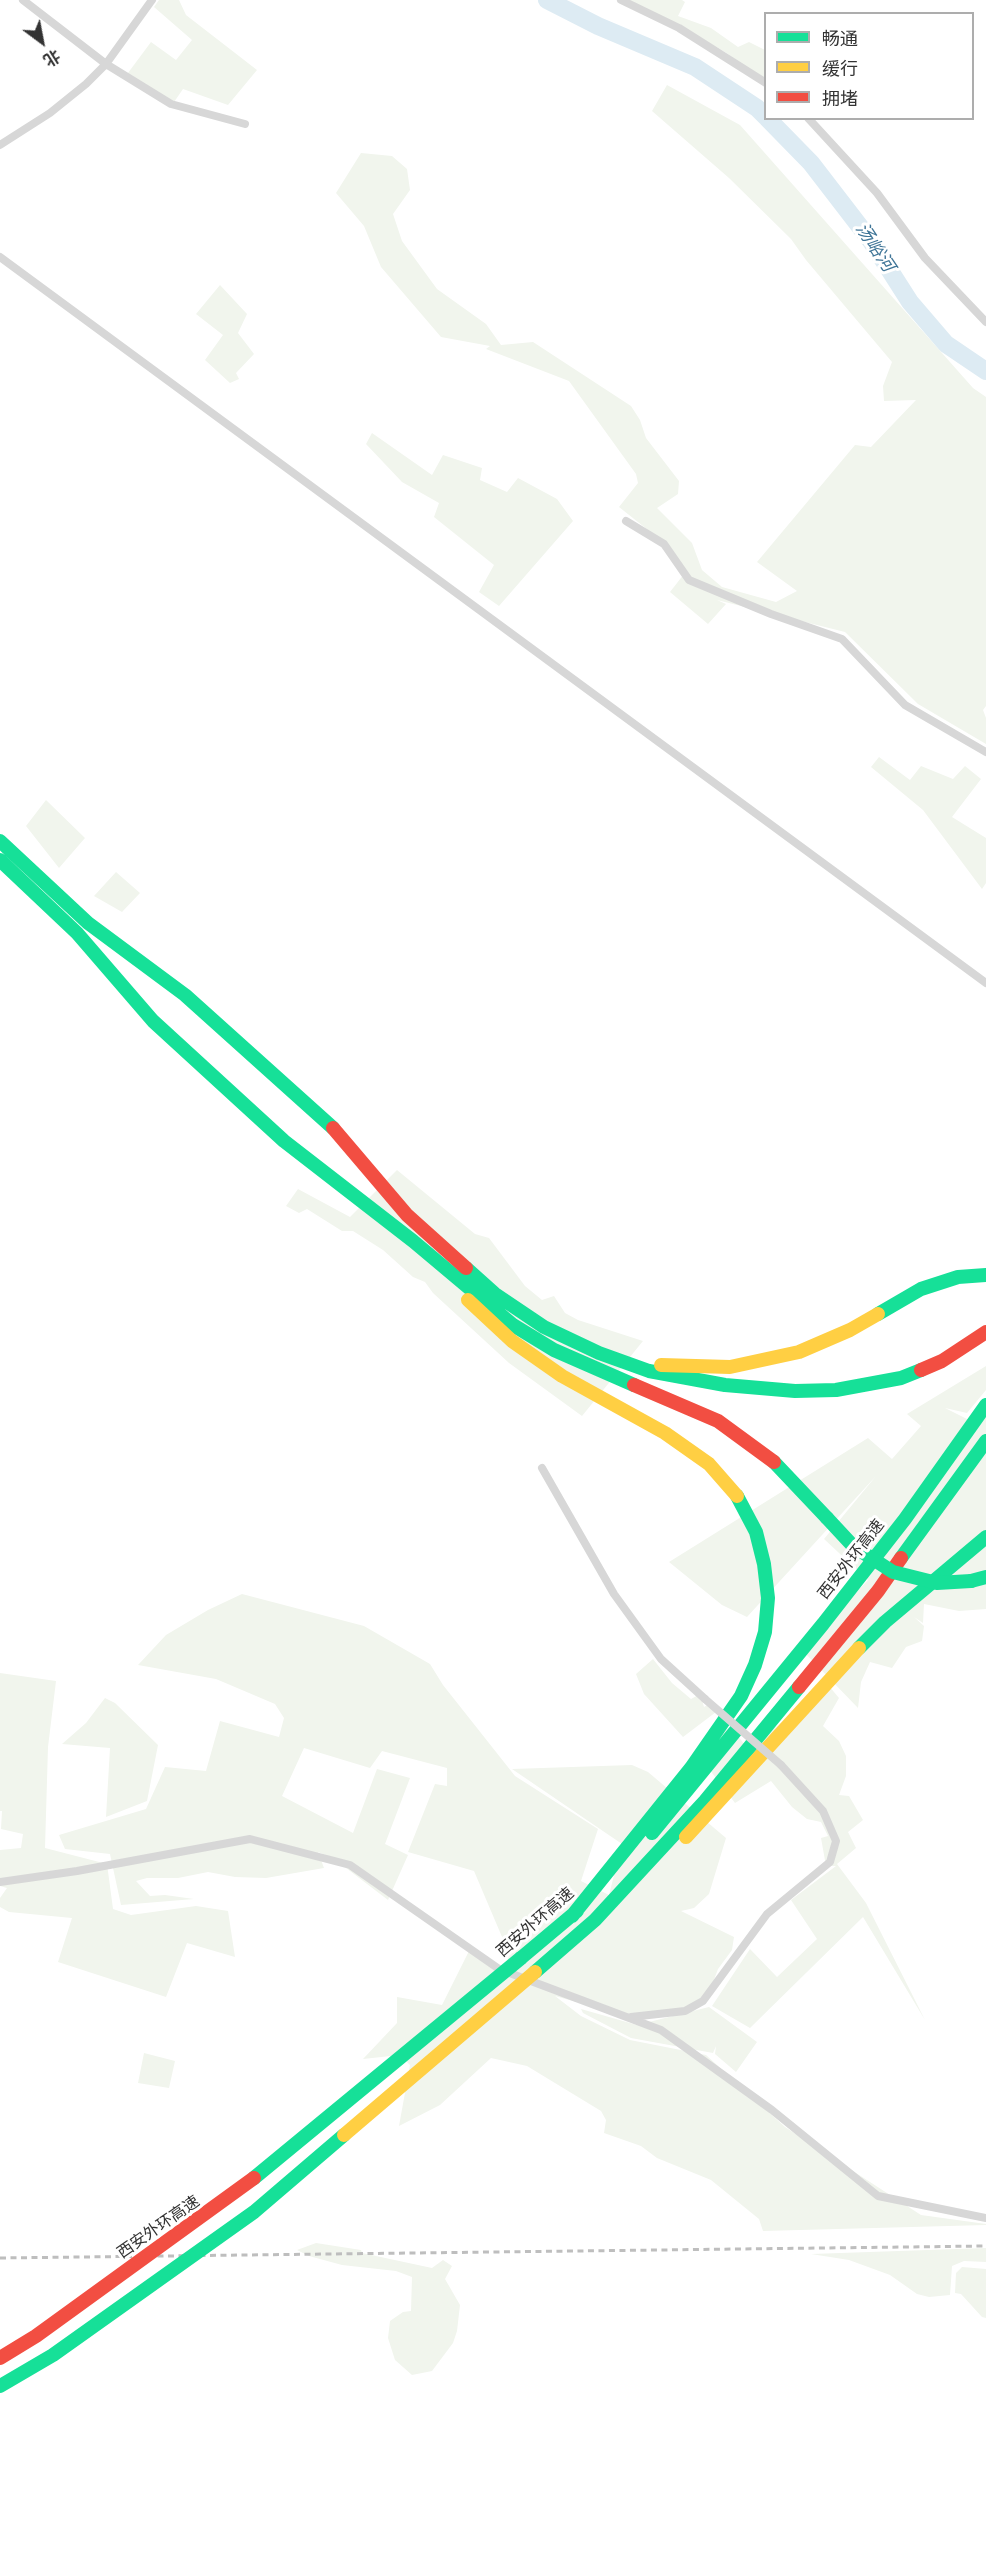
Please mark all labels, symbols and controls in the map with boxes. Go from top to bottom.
north arrow [12,12,72,72]
legend [764,12,974,120]
text: 畅通 [822,27,858,51]
text: 北 [39,44,64,71]
text: 缓行 [822,57,858,81]
text: 拥堵 [822,87,858,111]
water label: 汤峪河 [850,220,898,276]
street label: 西安外环高速 [815,1516,889,1604]
street label: 西安外环高速 [493,1884,579,1962]
street label: 西安外环高速 [114,2193,204,2263]

